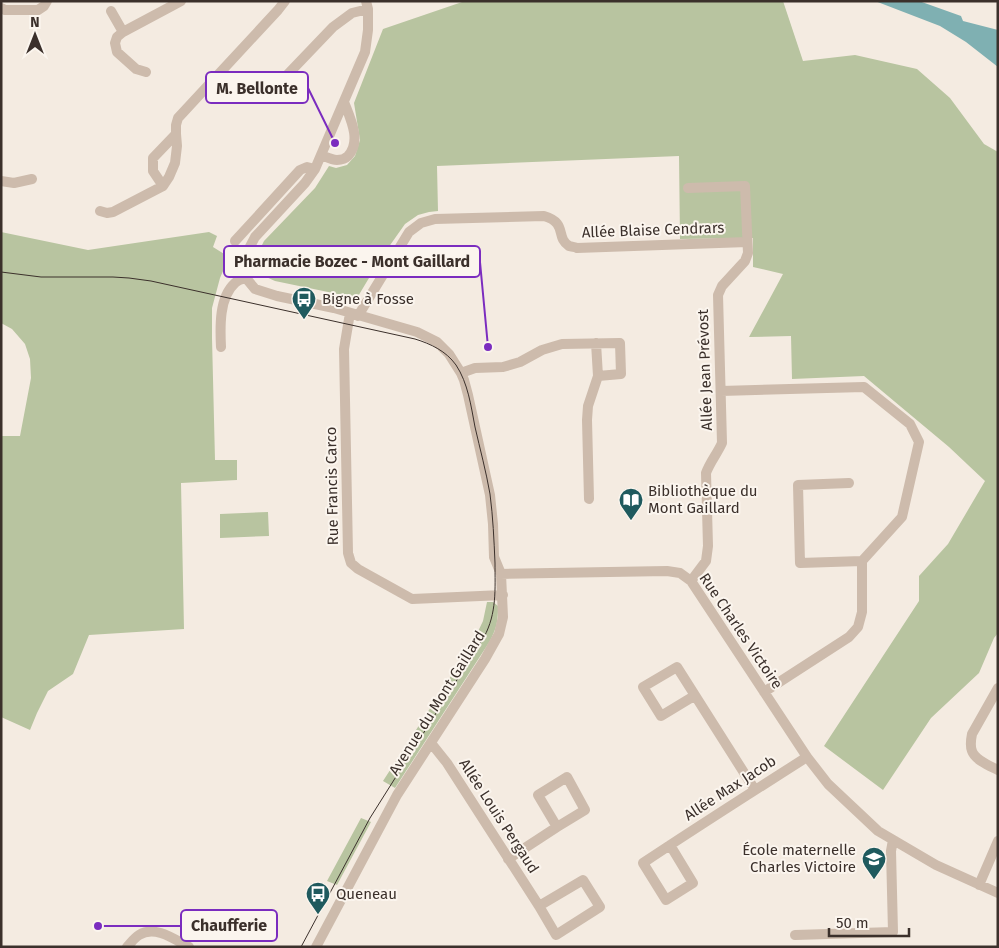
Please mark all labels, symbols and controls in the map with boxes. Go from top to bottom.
north arrow [10,10,60,60]
text: N [30,14,40,31]
callout: M. Bellonte [206,72,308,103]
text: M. Bellonte [216,79,298,98]
street label: Allée Blaise Cendrars [581,219,725,241]
callout: Pharmacie Bozec - Mont Gaillard [224,246,480,277]
text: Pharmacie Bozec - Mont Gaillard [234,252,470,271]
bus stop icon: Bigne à Fosse [291,286,317,320]
place label: Bigne à Fosse [322,290,414,308]
street label: Allée Jean Prévost [694,308,716,431]
street label: Rue Francis Carco [322,426,342,546]
place label: Bibliothèque du Mont Gaillard [648,482,758,517]
library icon: Bibliothèque du Mont Gaillard [618,487,644,521]
street label: Rue Charles Victoire [696,570,786,692]
street label: Avenue du Mont Gaillard [385,627,489,779]
street label: Allée Max Jacob [681,752,779,824]
street label: Allée Louis Pergaud [455,755,543,877]
place label: École maternelle Charles Victoire [742,841,856,876]
school or university icon: École maternelle Charles Victoire [861,846,887,880]
bus stop icon: Queneau [305,881,331,915]
place label: Queneau [336,885,397,903]
scale bar [829,906,909,938]
callout: Chaufferie [181,910,277,941]
text: 50 m [836,914,869,932]
text: Chaufferie [191,916,267,935]

